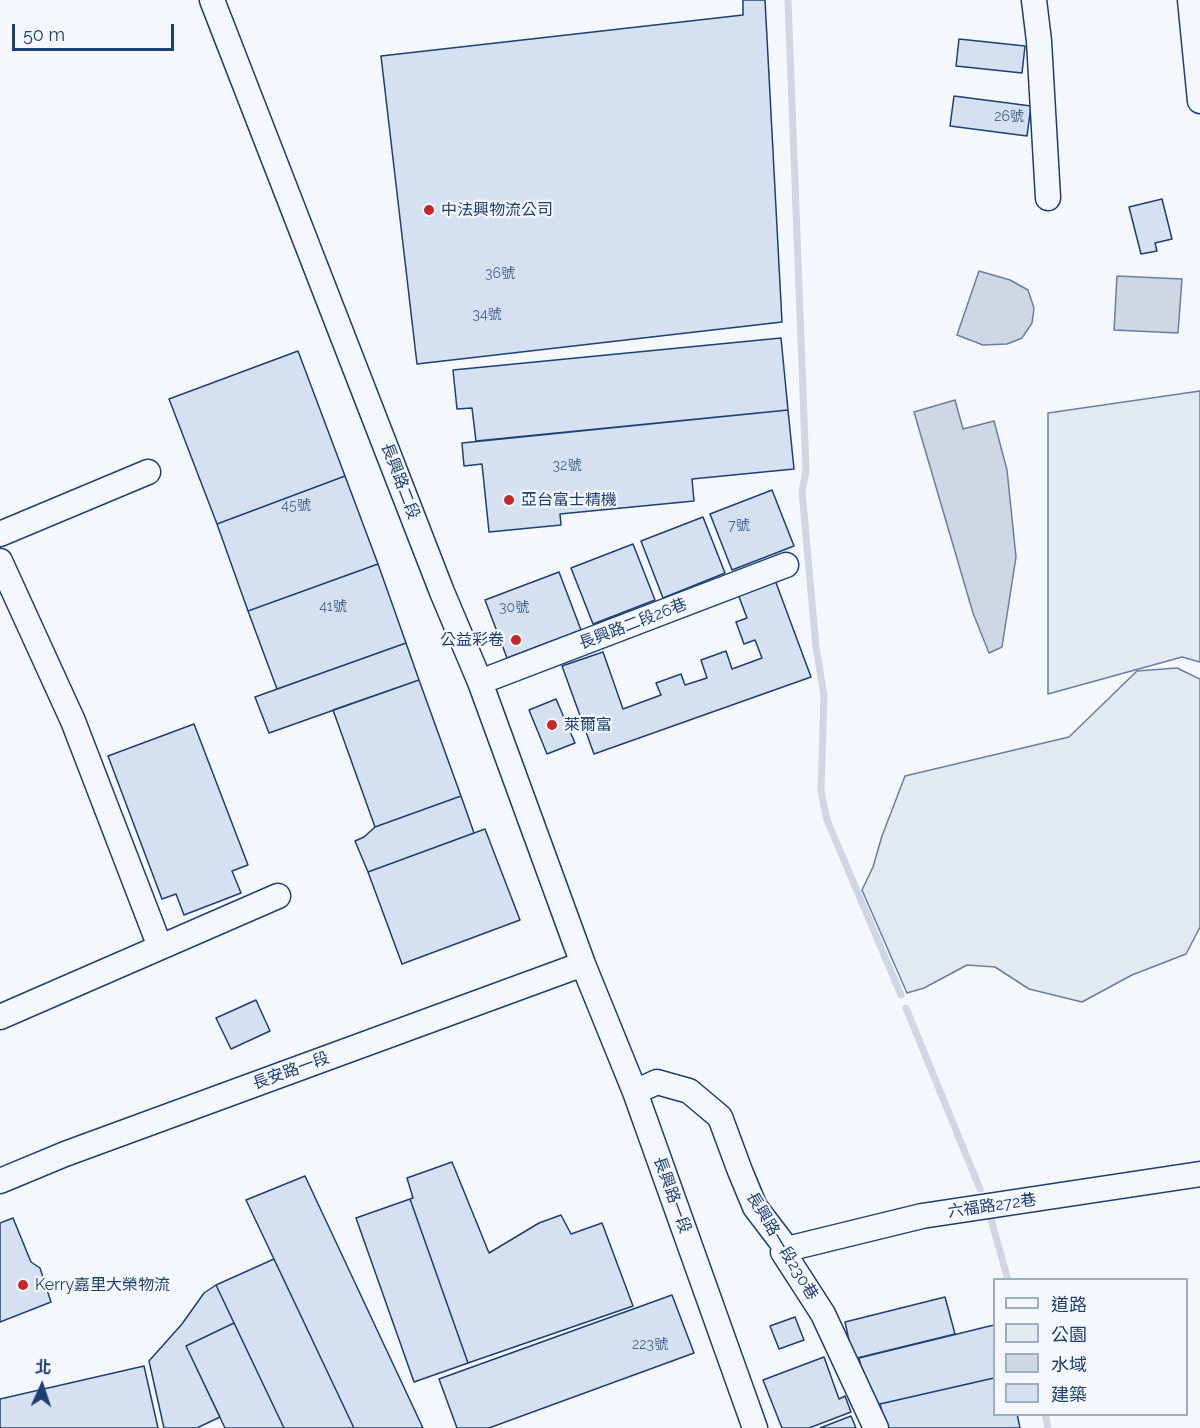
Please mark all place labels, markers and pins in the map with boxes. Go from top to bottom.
place label: 中法興物流公司 [441,200,553,220]
marker: 中法興物流公司 [422,203,436,217]
place label: 亞台富士精機 [521,490,617,510]
marker: 亞台富士精機 [502,493,516,507]
place label: 公益彩卷 [440,630,504,650]
marker: 公益彩卷 [509,633,523,647]
place label: 萊爾富 [564,715,612,735]
marker: 萊爾富 [545,718,559,732]
place label: Kerry嘉里大榮物流 [35,1275,170,1295]
marker: Kerry嘉里大榮物流 [16,1278,30,1292]

